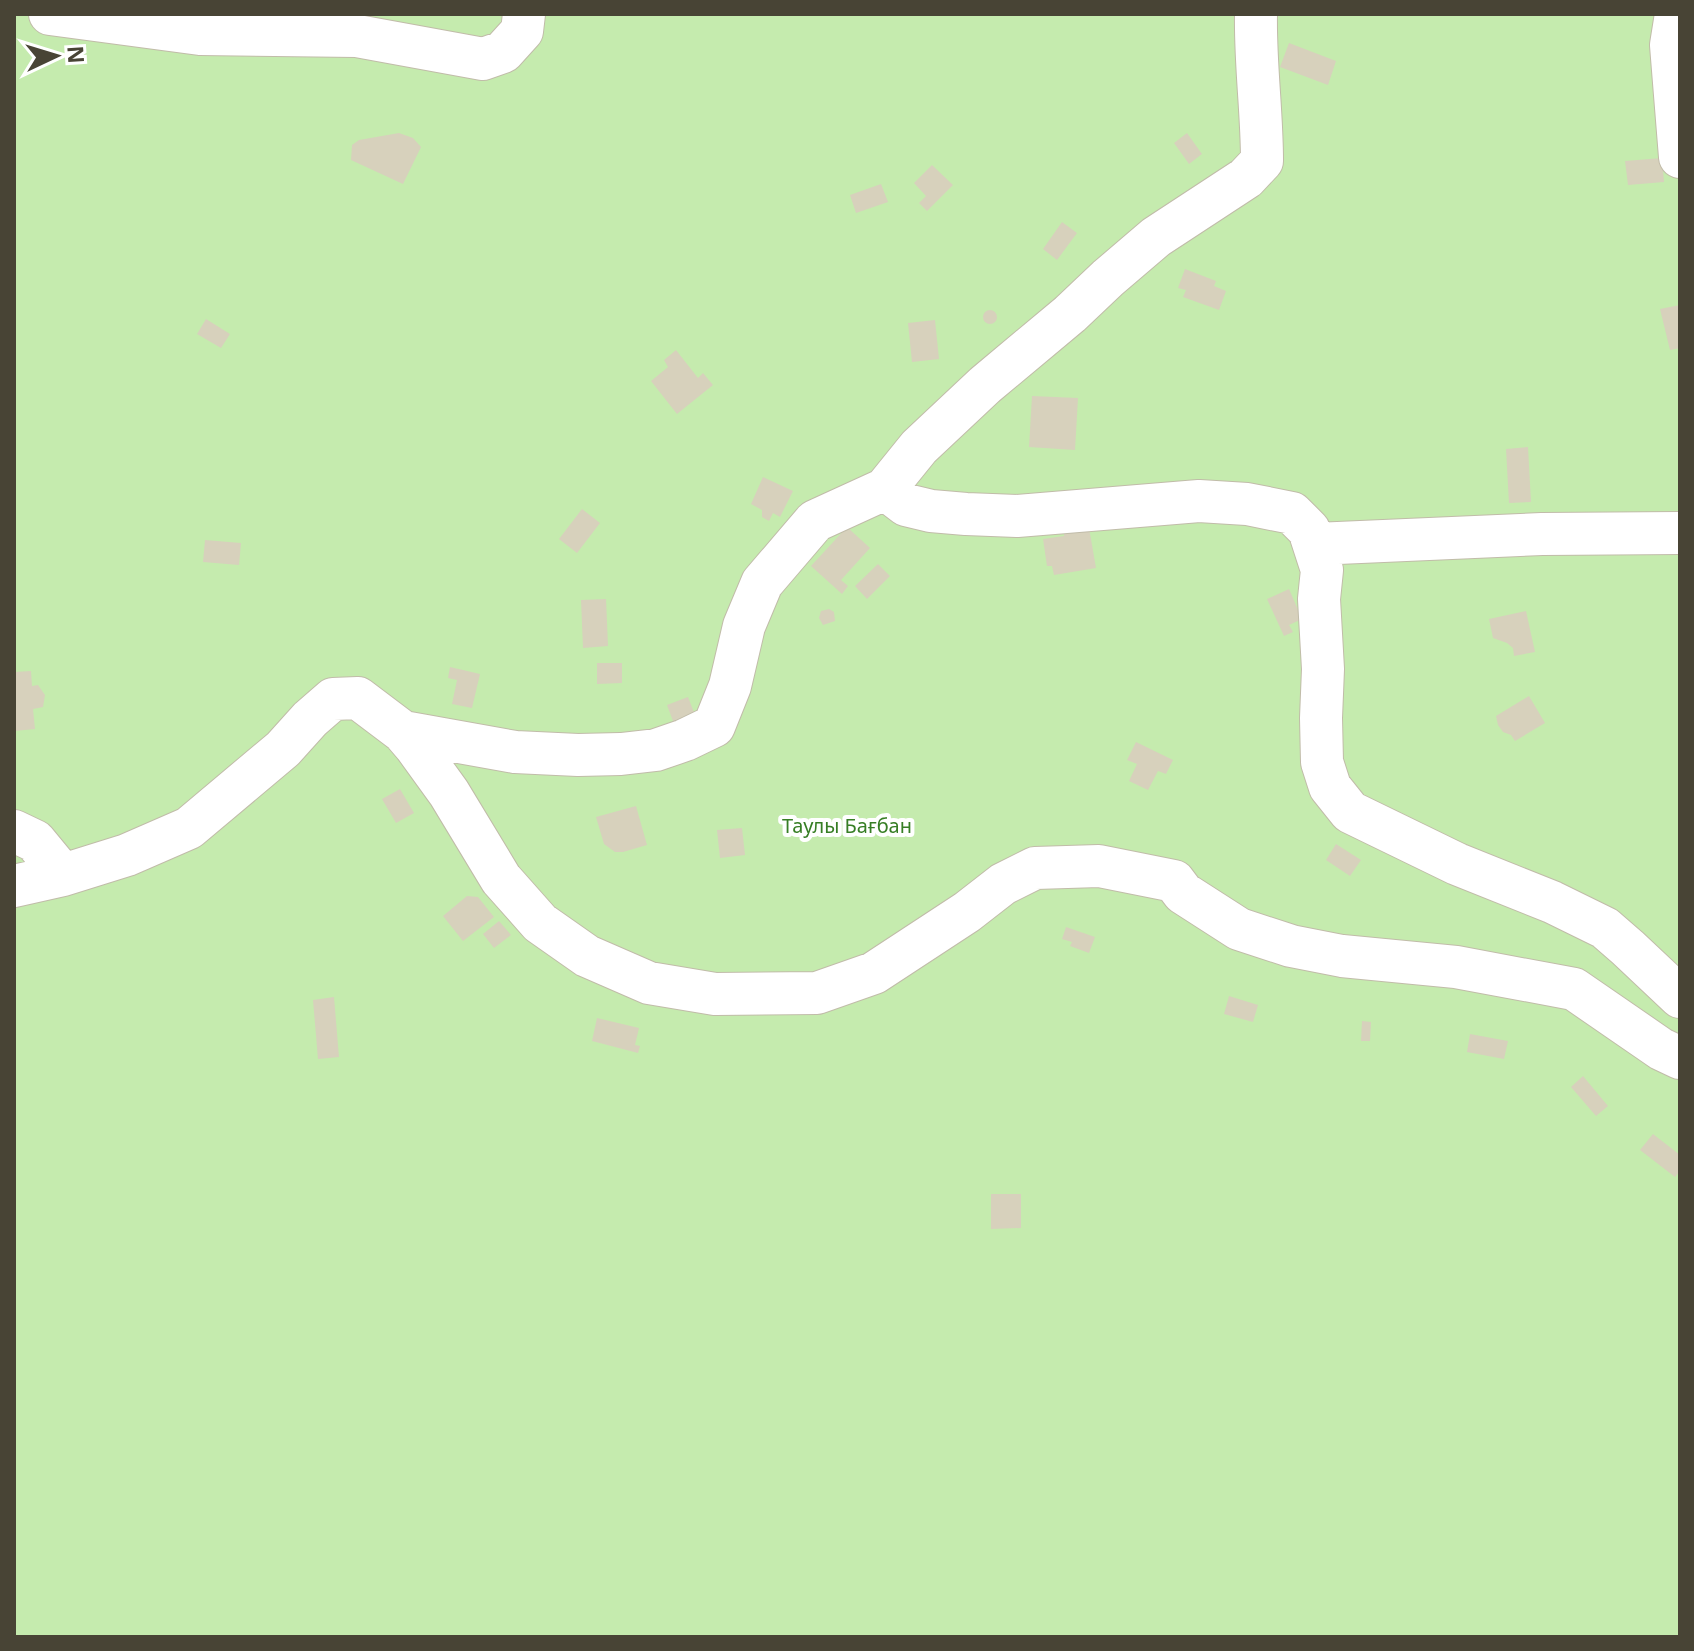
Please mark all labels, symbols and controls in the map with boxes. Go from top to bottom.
north arrow [16,16,96,96]
text: N [61,45,93,65]
park label: Таулы Бағбан [782,812,912,839]

